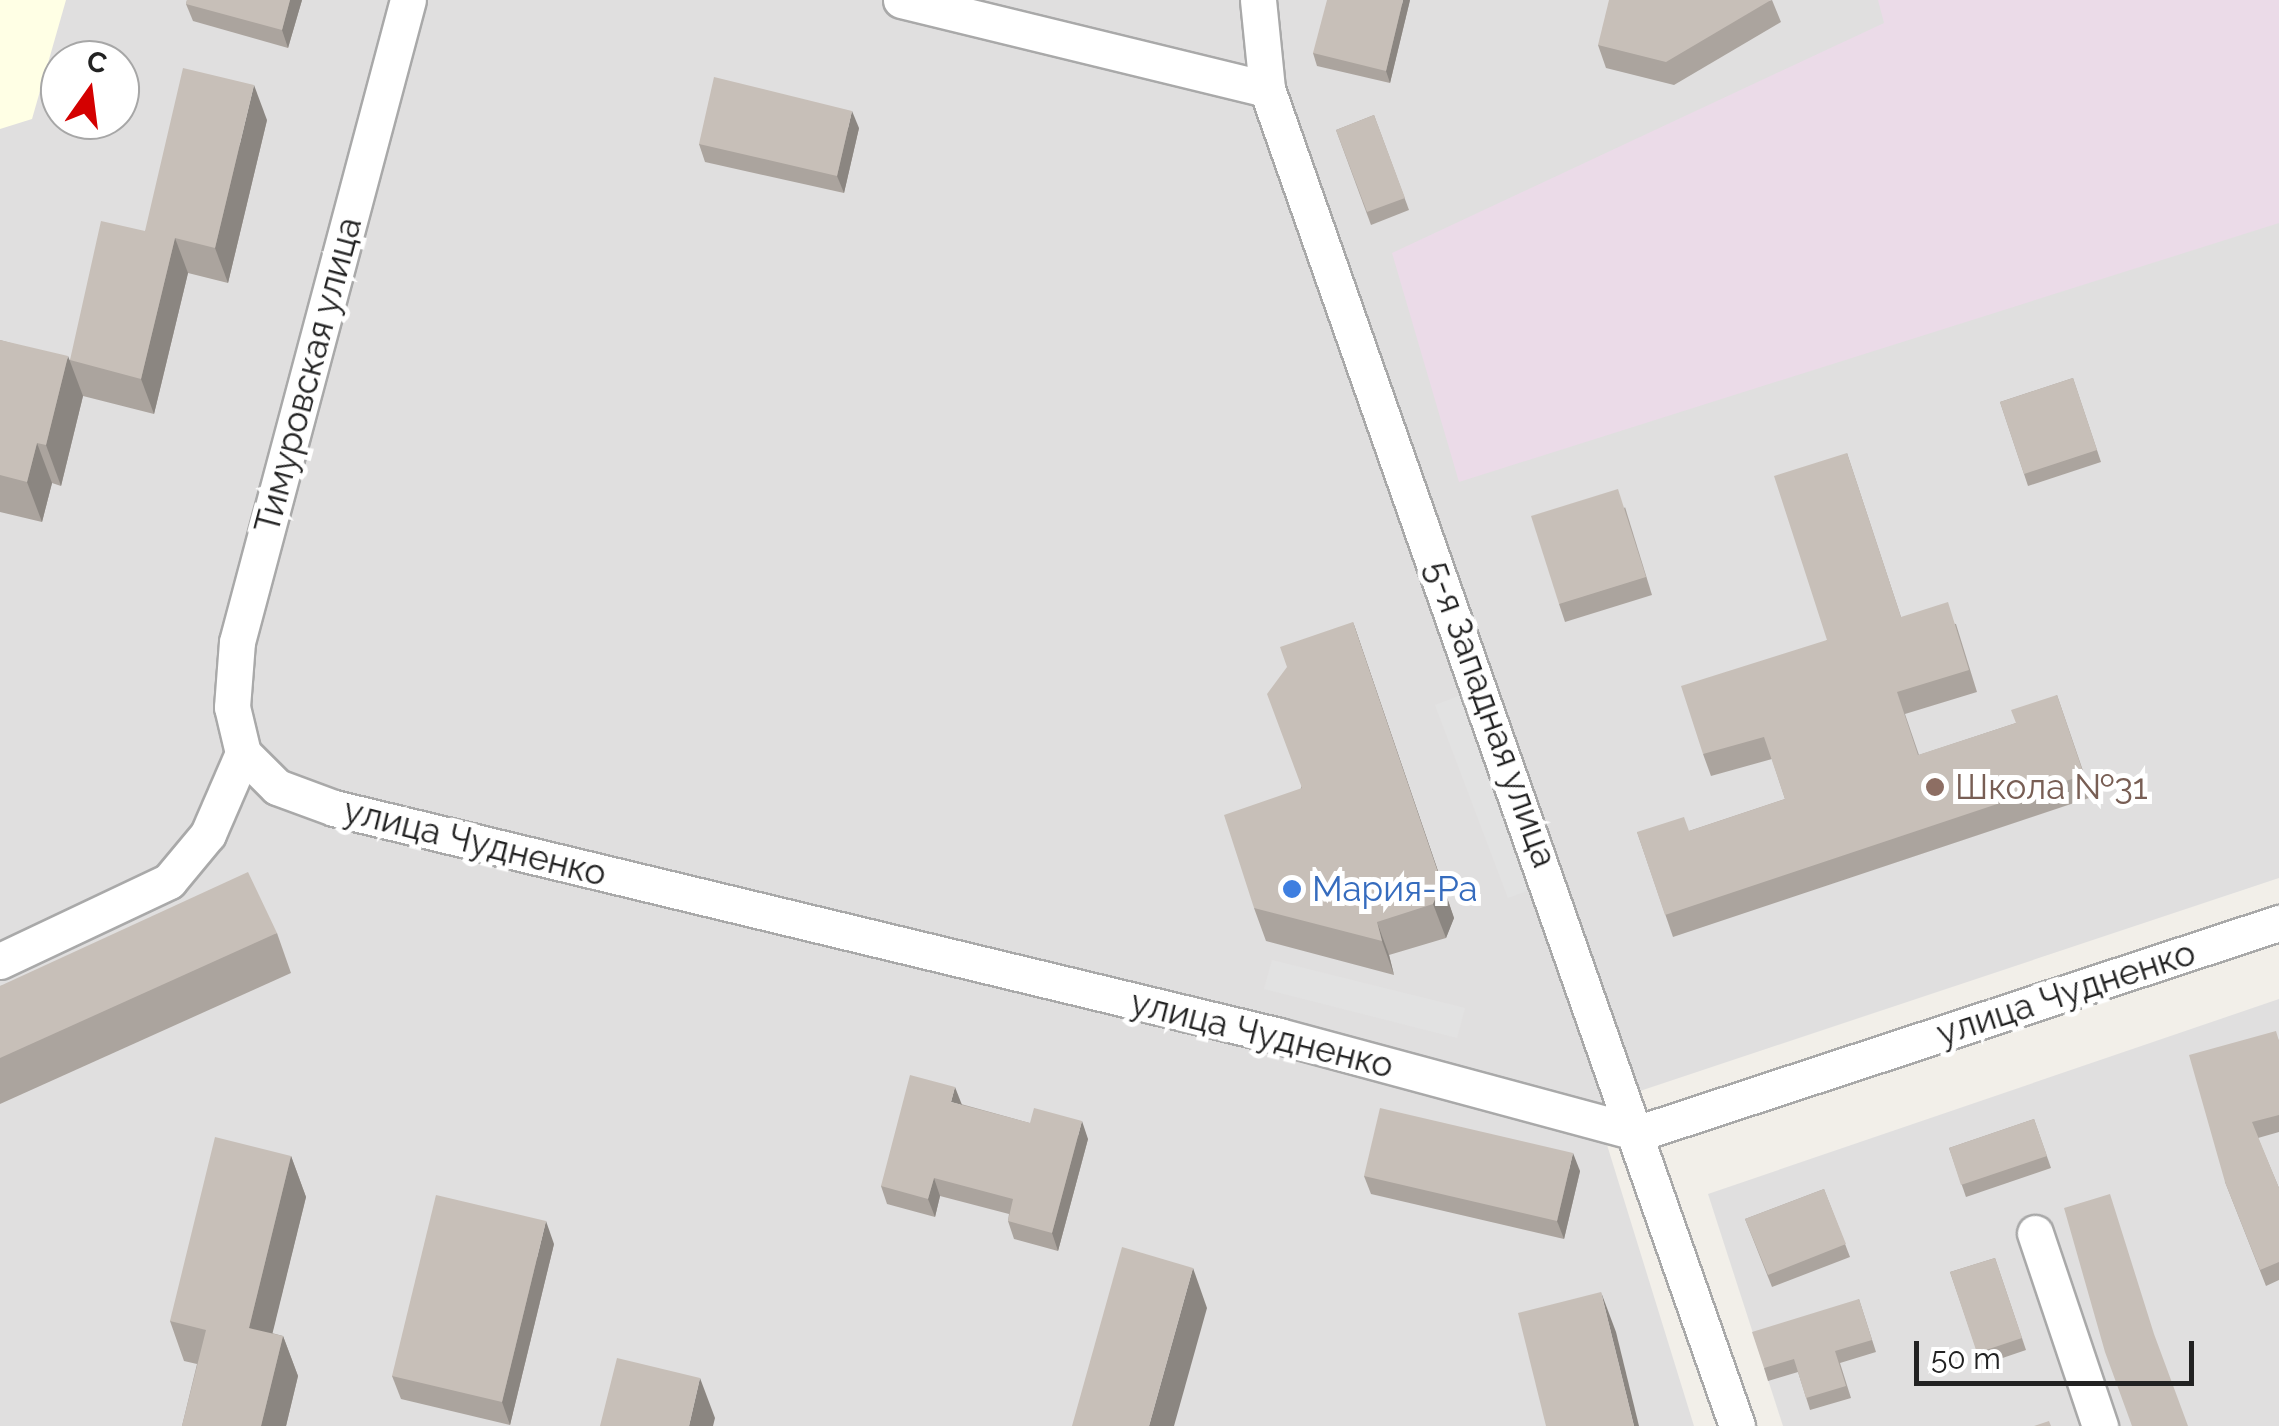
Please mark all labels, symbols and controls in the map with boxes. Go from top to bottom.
north arrow [40,40,140,140]
text: С [84,44,110,81]
street label: Тимуровская улица [246,212,370,538]
street label: 5-я Западная улица [1416,555,1566,873]
place label: Школа №31 [1955,766,2148,808]
marker: Школа №31 [1924,776,1946,798]
street label: улица Чудненко [339,789,611,895]
place label: Мария-Ра [1312,868,1478,910]
marker: Мария-Ра [1281,878,1303,900]
street label: улица Чудненко [1932,931,2200,1055]
street label: улица Чудненко [1126,981,1398,1087]
scale bar [1919,1321,2199,1383]
text: 50 m [1931,1341,2001,1376]

